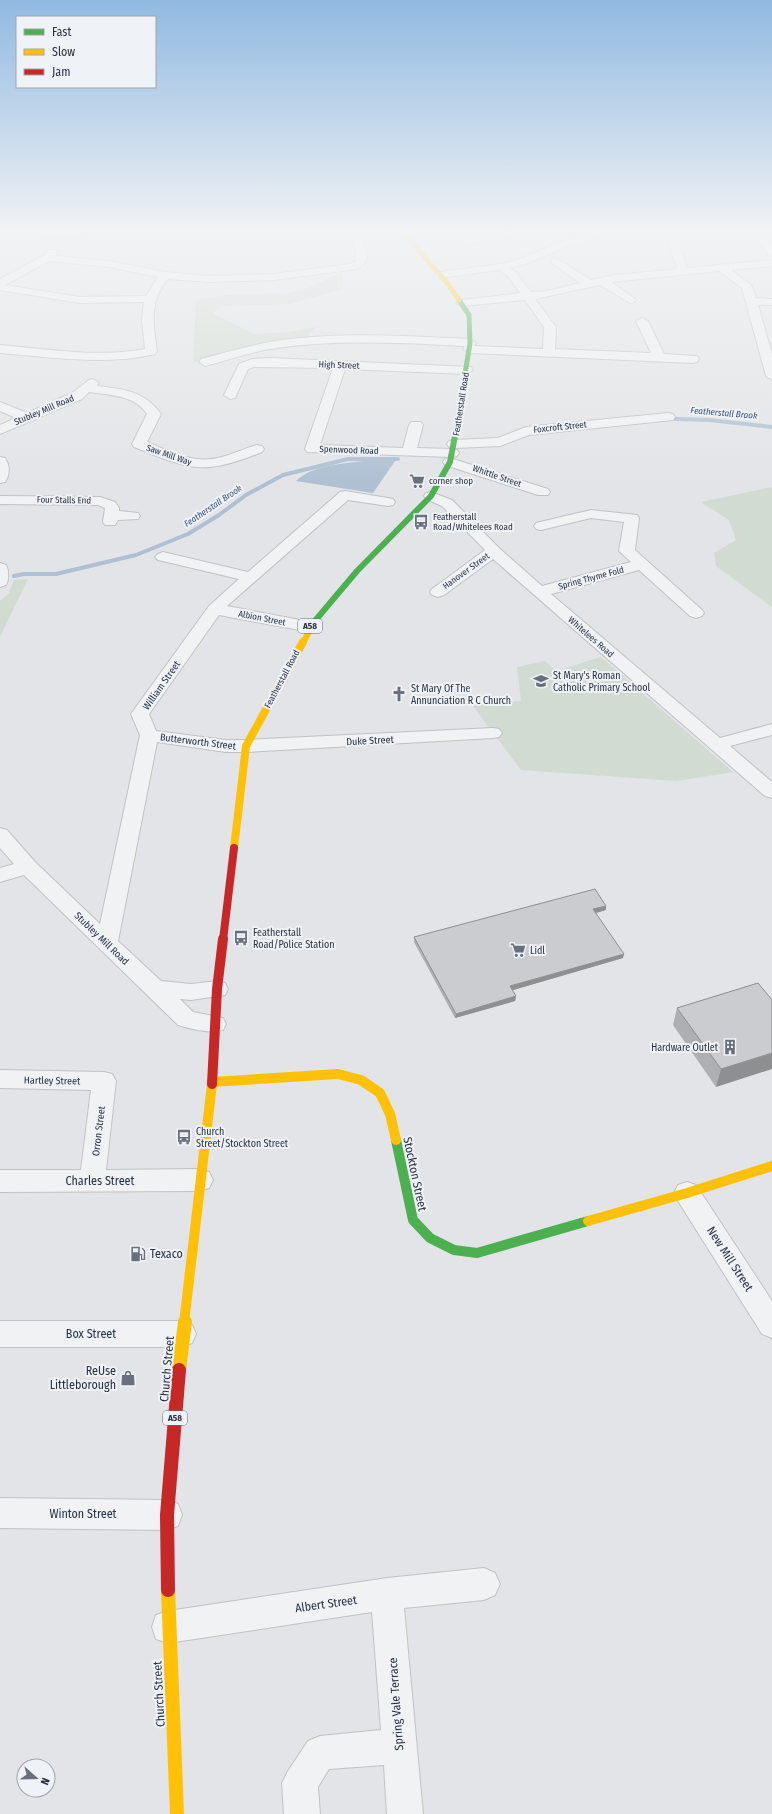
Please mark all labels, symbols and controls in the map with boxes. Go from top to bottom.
legend [16,16,156,88]
text: Fast [52,25,71,39]
text: Slow [52,45,75,59]
text: Jam [52,65,70,79]
street label: High Street [318,359,360,371]
street label: Featherstall Road [451,371,471,436]
street label: Stubley Mill Road [13,393,76,427]
water label: Featherstall Brook [690,405,758,421]
street label: Foxcroft Street [533,419,587,435]
street label: Saw Mill Way [145,443,193,467]
street label: Spenwood Road [319,444,379,456]
street label: Whittle Street [471,463,523,489]
supermarket icon: corner shop [408,472,426,490]
place label: corner shop [429,476,473,486]
water label: Featherstall Brook [182,483,244,529]
street label: Four Stalls End [37,495,91,505]
place label: Featherstall Road/Whitelees Road [433,512,513,532]
bus stop icon: Featherstall Road/Whitelees Road [412,513,430,531]
street label: Hanover Street [441,551,491,591]
street label: Spring Thyme Fold [557,564,625,592]
street label: Albion Street [238,609,287,627]
street label: Whitelees Road [566,615,616,660]
road number: A58 [298,619,322,633]
street label: Featherstall Road [263,648,302,710]
street label: William Street [140,658,184,713]
place label: St Mary's Roman Catholic Primary School [553,670,650,694]
school or university icon: St Mary's Roman Catholic Primary School [532,672,550,690]
place label: St Mary Of The Annunciation R C Church [411,683,511,707]
church icon: St Mary Of The Annunciation R C Church [390,685,408,703]
street label: Butterworth Street [159,731,237,753]
street label: Duke Street [346,734,395,748]
street label: Stubley Mill Road [72,910,131,968]
place label: Featherstall Road/Police Station [253,927,335,951]
bus stop icon: Featherstall Road/Police Station [232,929,250,947]
supermarket icon: Lidl [509,941,527,959]
place label: Lidl [530,945,545,957]
building icon: Hardware Outlet [721,1038,739,1056]
place label: Hardware Outlet [651,1042,719,1054]
street label: Hartley Street [24,1075,81,1088]
street label: Orron Street [90,1105,108,1157]
place label: Church Street/Stockton Street [196,1126,289,1150]
bus stop icon: Church Street/Stockton Street [175,1128,193,1146]
street label: Stockton Street [400,1136,430,1212]
street label: Charles Street [66,1174,135,1188]
street label: New Mill Street [704,1224,756,1294]
fuel station icon: Texaco [129,1245,147,1263]
place label: Texaco [150,1247,183,1261]
street label: Box Street [66,1327,116,1341]
street label: Church Street [157,1335,177,1403]
place label: ReUse Littleborough [50,1364,116,1392]
shop icon: ReUse Littleborough [119,1369,137,1387]
road number: A58 [163,1411,187,1425]
street label: Winton Street [49,1507,117,1521]
street label: Albert Street [294,1593,358,1615]
street label: Spring Vale Terrace [386,1657,406,1751]
street label: Church Street [150,1660,168,1727]
north arrow [16,1758,56,1798]
text: N [38,1776,52,1787]

